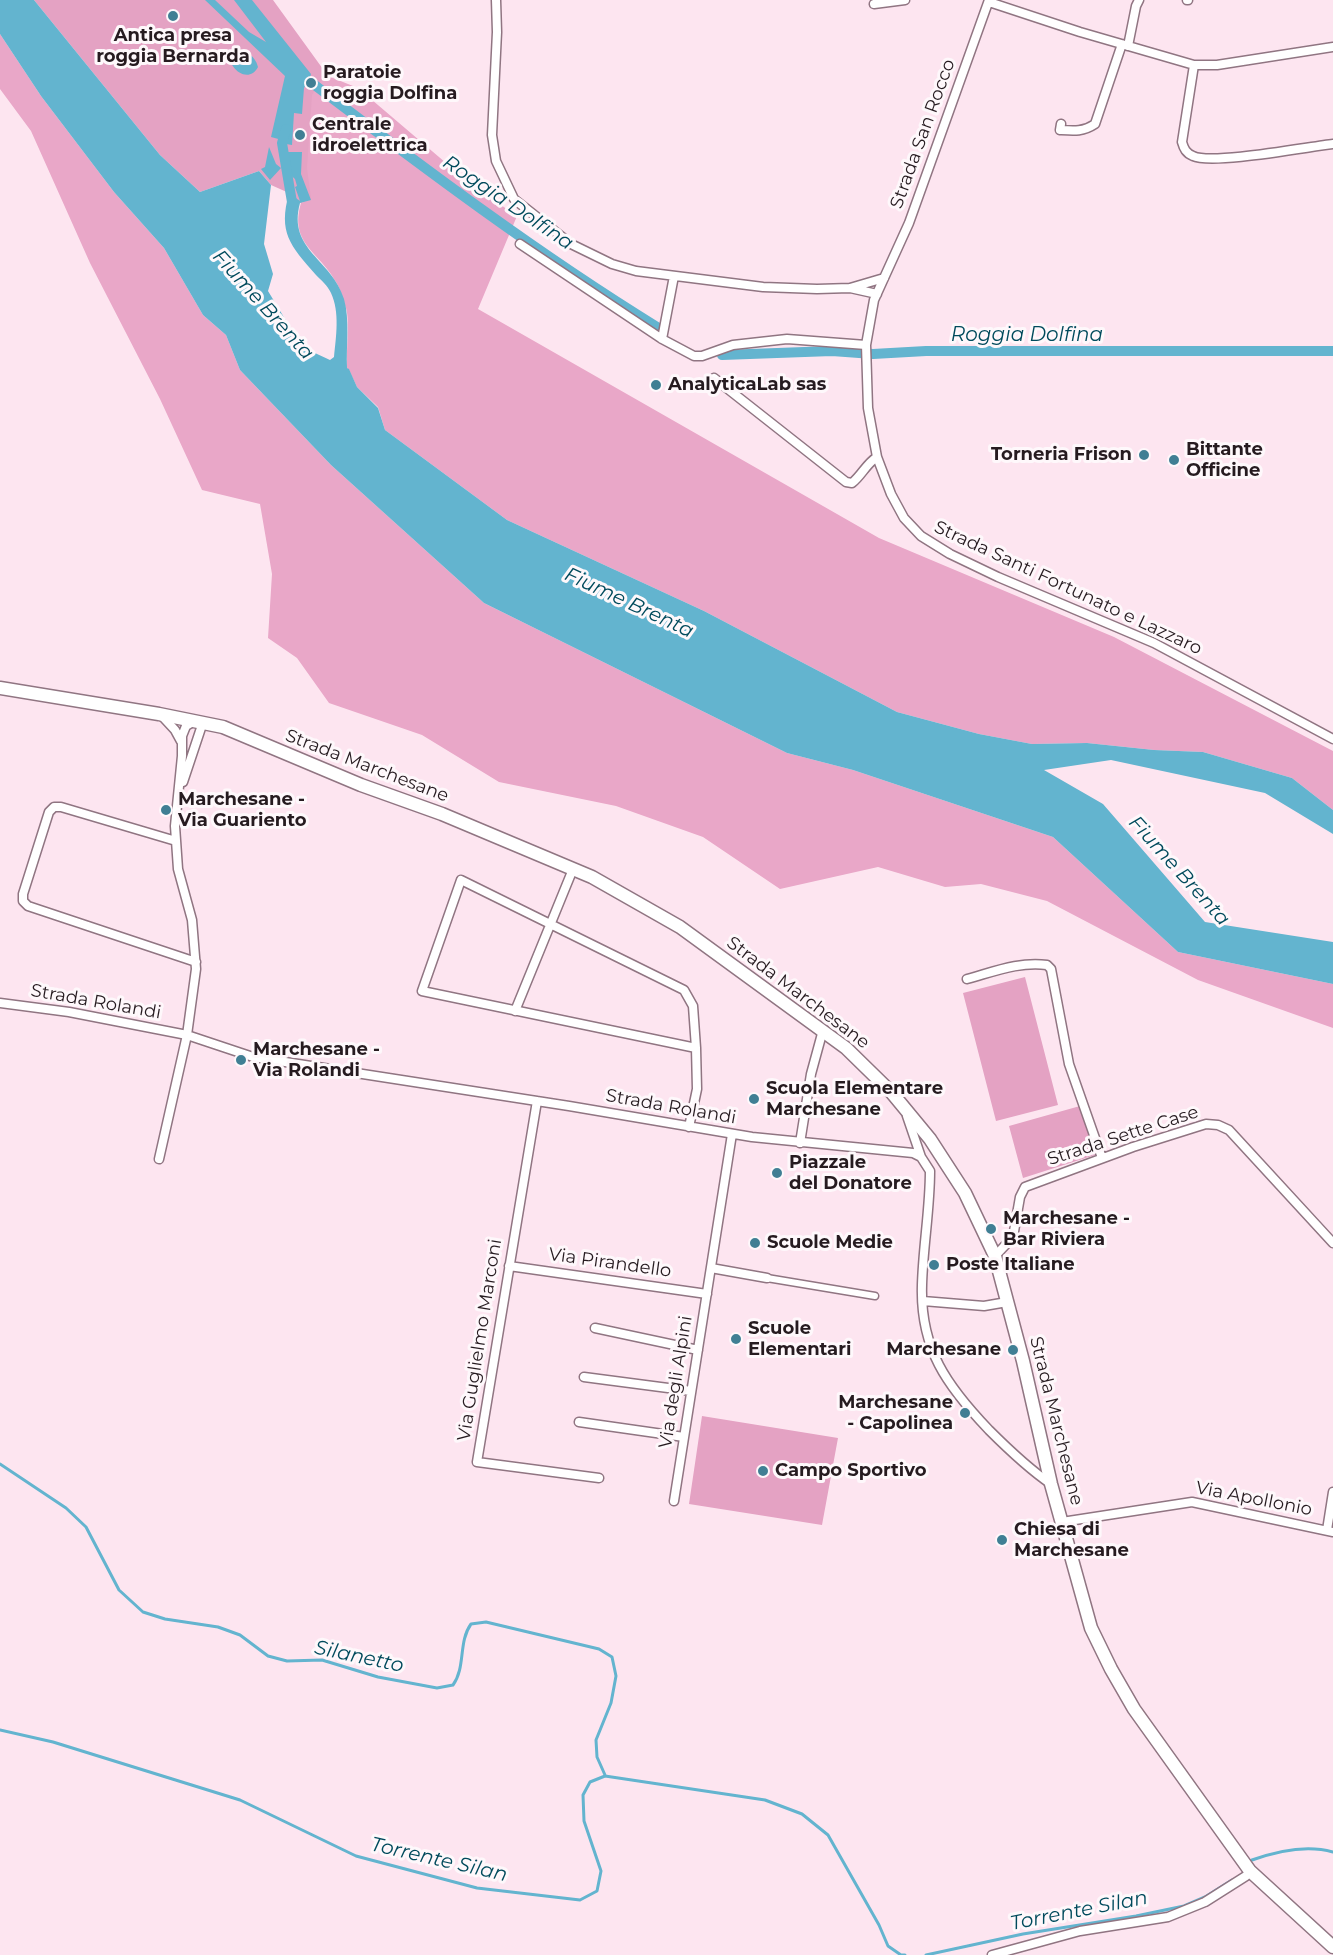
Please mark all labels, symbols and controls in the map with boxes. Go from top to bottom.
marker: Antica presa roggia Bernarda [166,9,180,23]
place label: Antica presa roggia Bernarda [96,25,250,68]
street label: Strada San Rocco [886,56,960,212]
place label: Paratoie roggia Dolfina [323,62,457,104]
marker: Paratoie roggia Dolfina [304,76,318,90]
place label: Centrale idroelettrica [312,114,428,156]
marker: Centrale idroelettrica [293,128,307,142]
water label: Roggia Dolfina [438,150,578,256]
water label: Fiume Brenta [207,245,319,365]
water label: Roggia Dolfina [951,323,1103,347]
place label: AnalyticaLab sas [668,374,826,396]
marker: AnalyticaLab sas [649,378,663,392]
place label: Bittante Officine [1186,439,1263,482]
place label: Torneria Frison [991,444,1132,466]
marker: Torneria Frison [1137,448,1151,462]
marker: Bittante Officine [1167,453,1181,467]
street label: Strada Santi Fortunato e Lazzaro [931,516,1205,660]
water label: Fiume Brenta [561,563,697,643]
street label: Strada Marchesane [282,725,452,807]
place label: Marchesane - Via Guariento [178,789,307,832]
marker: Marchesane - Via Guariento [159,803,173,817]
water label: Fiume Brenta [1123,811,1235,931]
street label: Strada Marchesane [722,932,874,1054]
street label: Strada Rolandi [29,980,163,1024]
place label: Marchesane - Via Rolandi [253,1039,380,1082]
marker: Marchesane - Via Rolandi [234,1053,248,1067]
place label: Scuola Elementare Marchesane [766,1078,943,1120]
street label: Strada Rolandi [604,1085,738,1129]
marker: Scuola Elementare Marchesane [747,1092,761,1106]
street label: Strada Sette Case [1045,1101,1201,1171]
place label: Piazzale del Donatore [789,1152,912,1194]
marker: Piazzale del Donatore [770,1166,784,1180]
place label: Marchesane - Bar Riviera [1003,1208,1130,1250]
marker: Marchesane - Bar Riviera [984,1222,998,1236]
place label: Scuole Medie [767,1232,893,1254]
marker: Scuole Medie [748,1236,762,1250]
street label: Via Guglielmo Marconi [453,1237,507,1443]
street label: Via Pirandello [547,1244,673,1282]
place label: Poste Italiane [946,1254,1075,1276]
marker: Poste Italiane [927,1258,941,1272]
street label: Via degli Alpini [655,1314,697,1450]
place label: Scuole Elementari [748,1318,851,1360]
marker: Scuole Elementari [729,1332,743,1346]
street label: Strada Marchesane [1025,1334,1087,1508]
place label: Marchesane [886,1339,1001,1361]
marker: Marchesane [1006,1343,1020,1357]
place label: Marchesane - Capolinea [838,1392,953,1434]
marker: Marchesane - Capolinea [958,1406,972,1420]
place label: Campo Sportivo [775,1460,927,1482]
marker: Campo Sportivo [756,1464,770,1478]
street label: Via Apollonio [1194,1477,1314,1521]
place label: Chiesa di Marchesane [1014,1519,1129,1562]
marker: Chiesa di Marchesane [995,1533,1009,1547]
water label: Silanetto [312,1636,406,1678]
water label: Torrente Silan [368,1833,510,1887]
water label: Torrente Silan [1008,1886,1150,1936]

